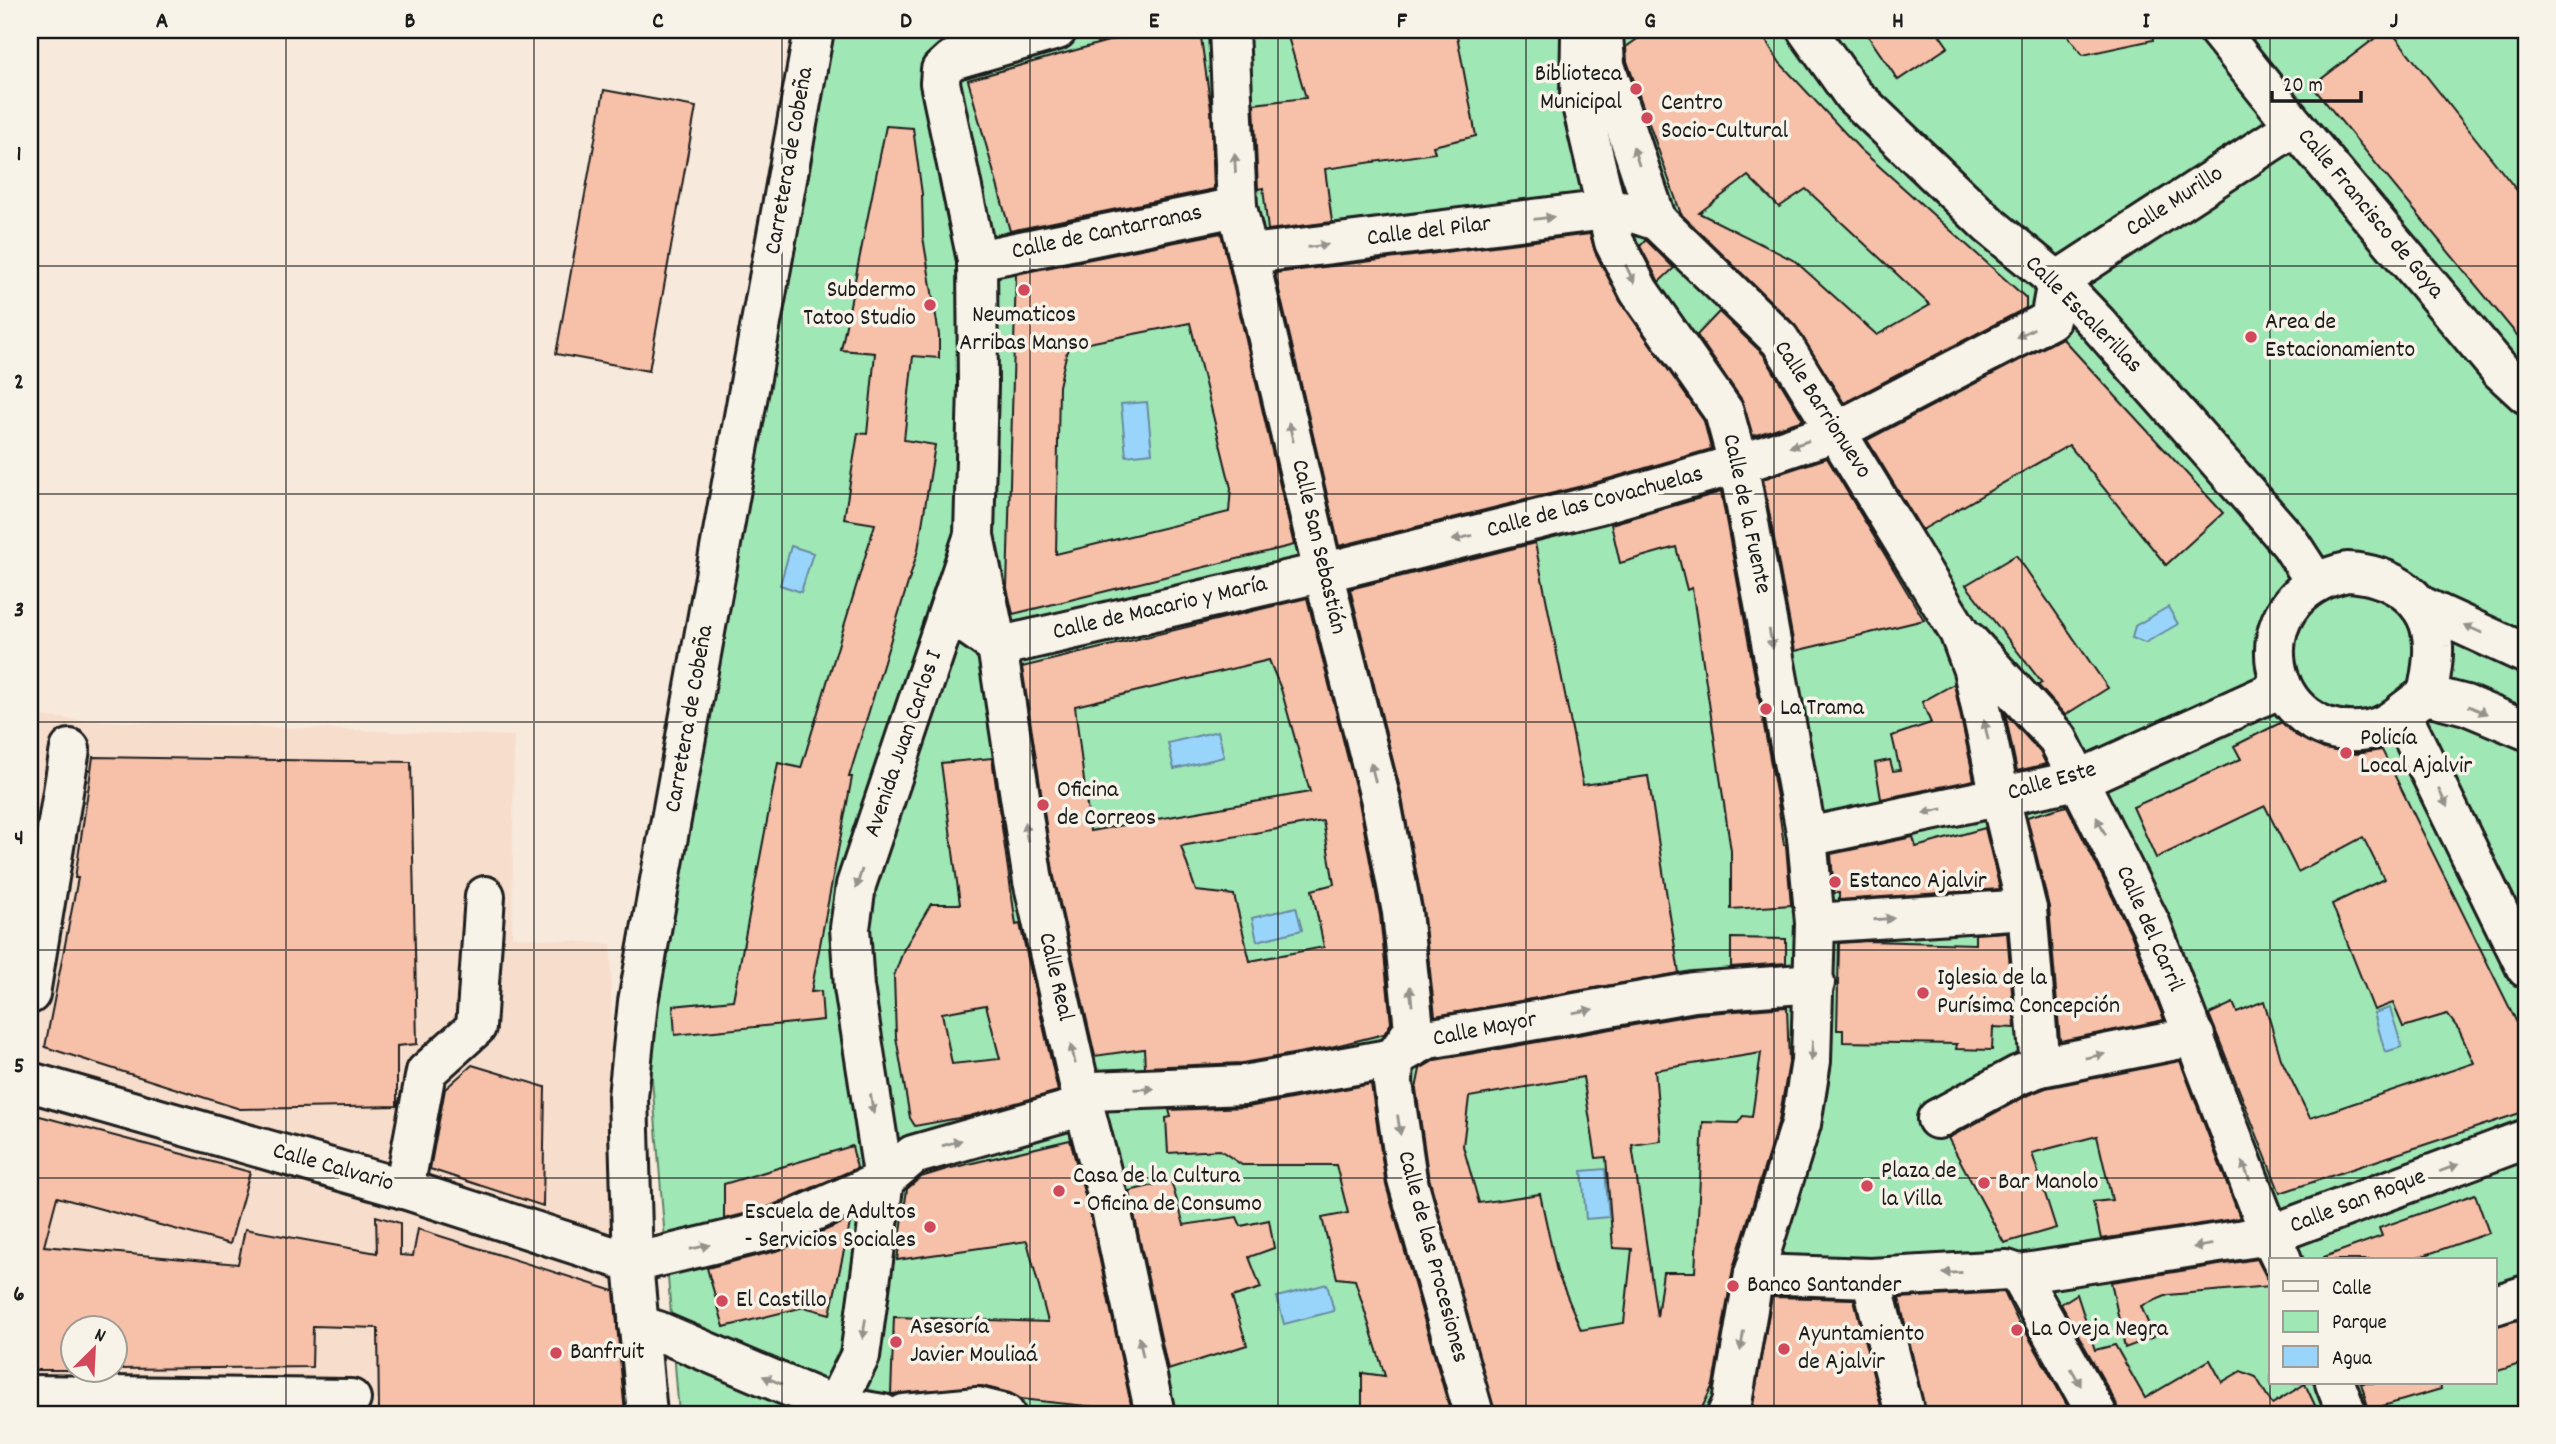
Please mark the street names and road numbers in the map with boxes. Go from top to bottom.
street label: Carretera de Cobeña [757,64,823,257]
street label: Calle Francisco de Goya [2288,121,2452,307]
street label: Calle Murillo [2119,158,2231,246]
street label: Calle de Cantarranas [1009,196,1205,270]
street label: Calle del Pilar [1365,208,1493,256]
street label: Calle Escalerillas [2016,248,2150,382]
street label: Calle Barrionuevo [1764,334,1880,486]
street label: Calle de la Fuente [1712,431,1780,597]
street label: Calle San Sebastián [1281,456,1355,638]
street label: Calle de las Covachuelas [1483,458,1707,548]
street label: Calle de Macario y María [1050,568,1271,650]
street label: Carretera de Cobeña [657,622,723,815]
street label: Avenida Juan Carlos I [856,646,952,842]
street label: Calle Este [2004,753,2100,811]
street label: Calle del Carril [2106,861,2192,998]
street label: Calle Real [1028,929,1082,1025]
street label: Calle Mayor [1430,1003,1540,1057]
street label: Calle Calvario [268,1134,398,1202]
street label: Calle de las Procesiones [1387,1147,1477,1367]
street label: Calle San Roque [2285,1161,2431,1243]

